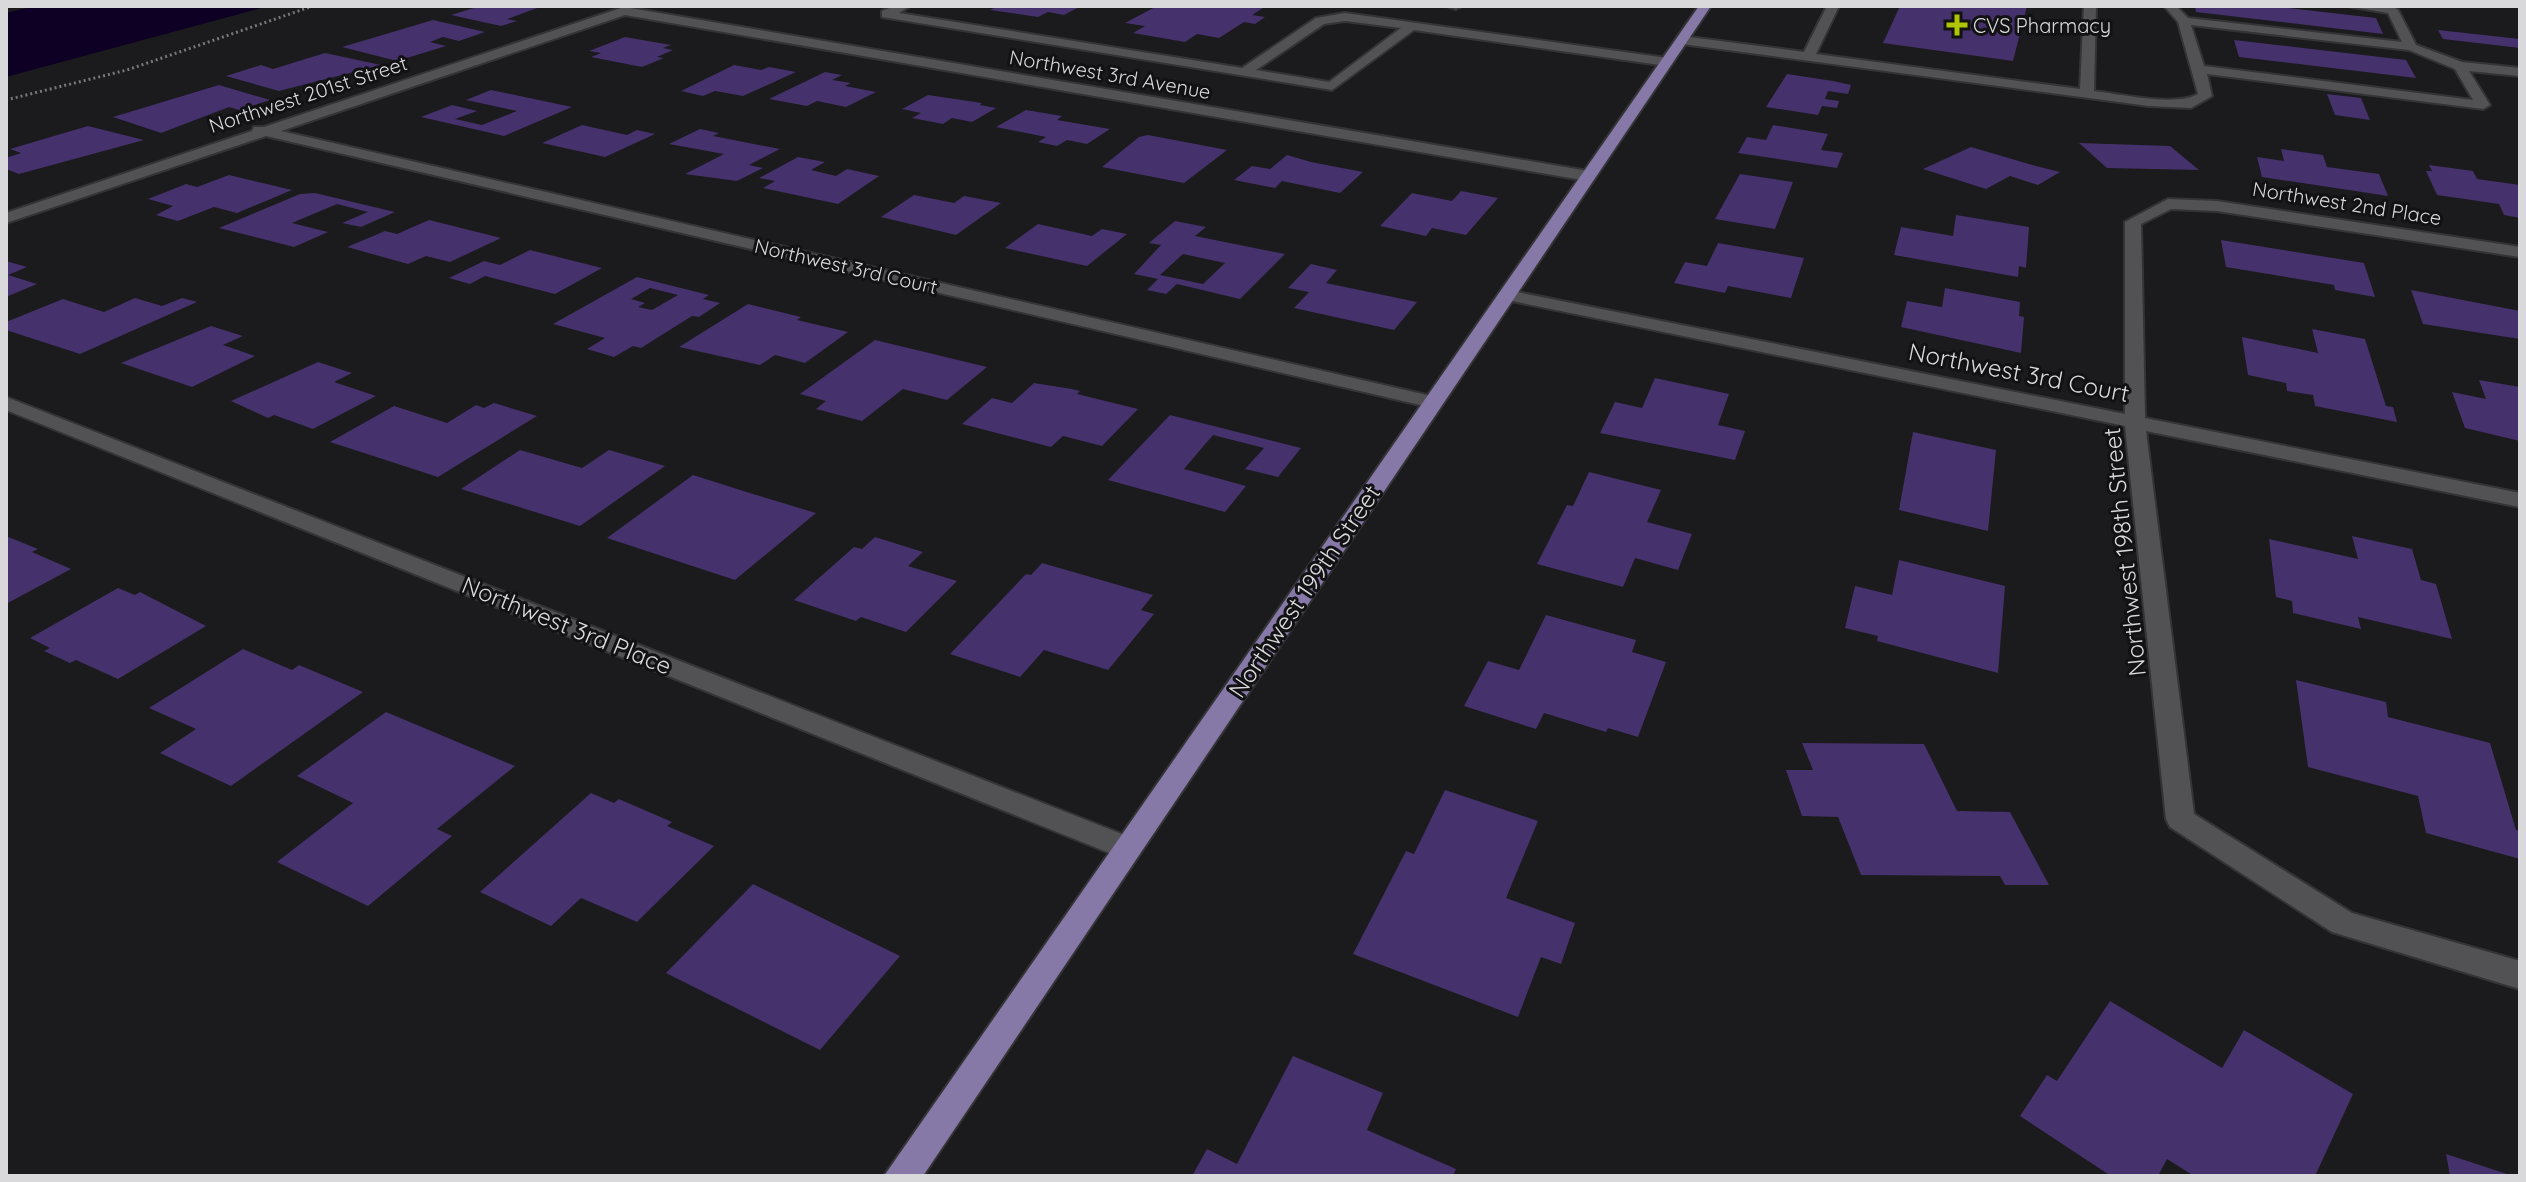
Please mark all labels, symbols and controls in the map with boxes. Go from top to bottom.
place label: CVS Pharmacy [1973,13,2111,38]
marker: CVS Pharmacy [1948,16,1966,34]
street label: Northwest 3rd Avenue [1007,44,1213,104]
street label: Northwest 201st Street [206,50,411,138]
street label: Northwest 2nd Place [2251,176,2443,230]
street label: Northwest 3rd Court [752,233,940,299]
street label: Northwest 3rd Court [1906,336,2132,408]
street label: Northwest 198th Street [2096,426,2152,678]
street label: Northwest 199th Street [1222,479,1386,703]
street label: Northwest 3rd Place [458,569,676,681]

